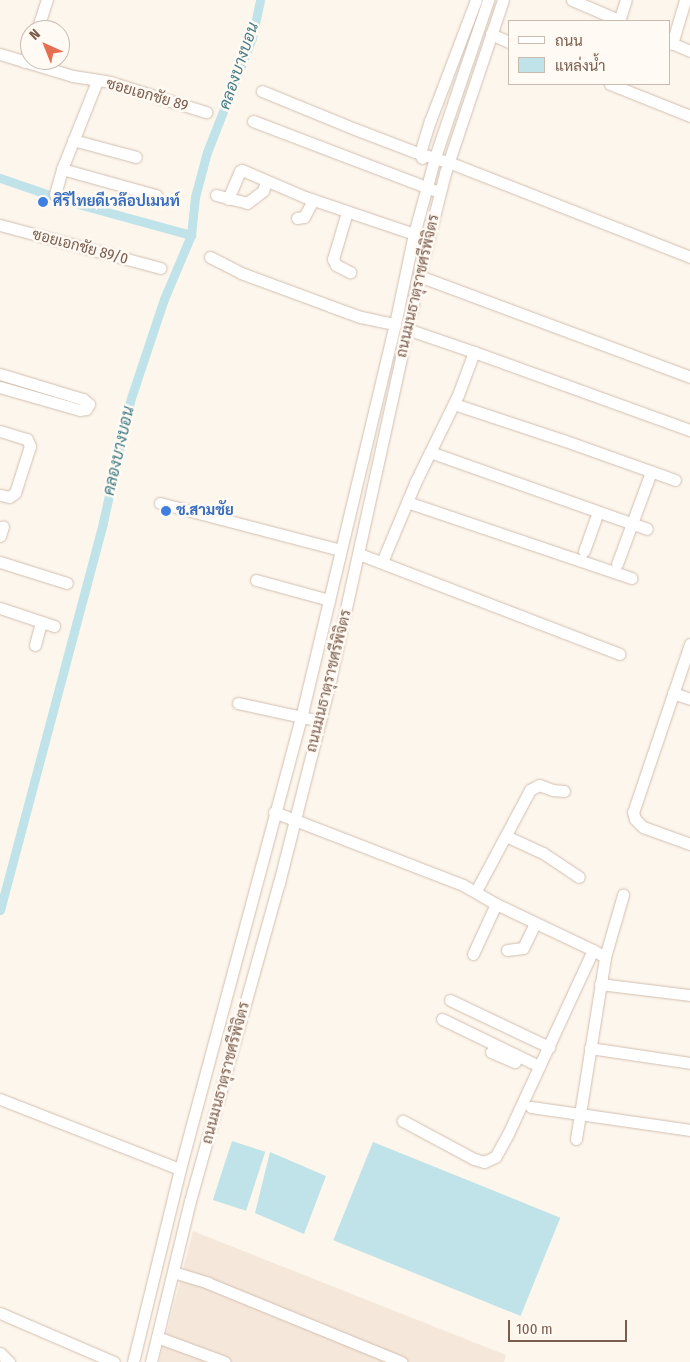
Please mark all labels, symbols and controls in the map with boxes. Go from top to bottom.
north arrow [20,20,70,70]
water label: คลองบางบอน [215,20,263,112]
legend [508,20,670,85]
text: N [26,26,44,44]
text: ถนน [555,32,583,50]
text: แหล่งน้ำ [555,57,606,75]
street label: ซอยเอกชัย 89 [104,75,190,115]
place label: ศิริไทยดีเวล๊อปเมนท์ [53,193,180,211]
marker: ศิริไทยดีเวล๊อปเมนท์ [37,196,49,208]
street label: ถนนมนธาตุราชศรีพิจิตร [393,213,443,359]
street label: ซอยเอกชัย 89/0 [30,226,130,268]
water label: คลองบางบอน [99,405,139,497]
place label: ช.สามชัย [176,502,234,520]
marker: ช.สามชัย [160,505,172,517]
street label: ถนนมนธาตุราชศรีพิจิตร [303,608,355,754]
street label: ถนนมนธาตุราชศรีพิจิตร [198,1000,254,1146]
scale bar [510,1310,629,1342]
text: 100 m [516,1320,553,1338]

